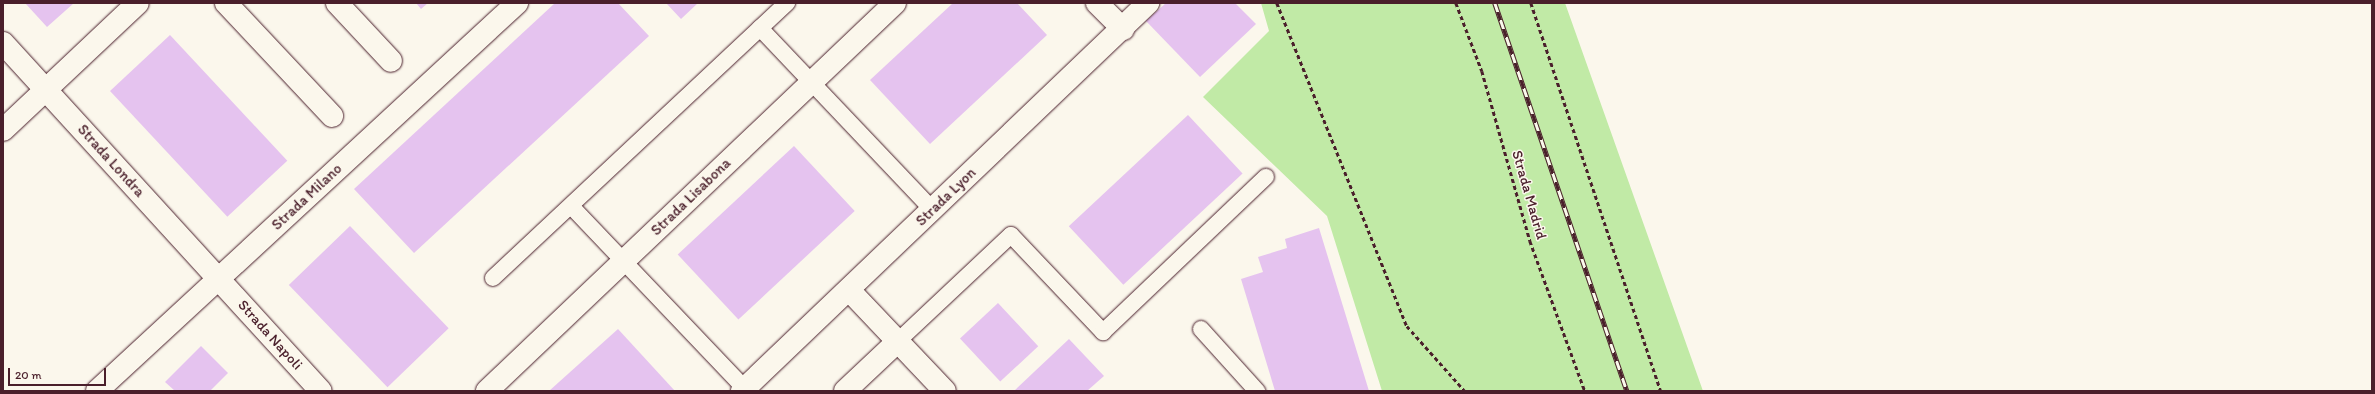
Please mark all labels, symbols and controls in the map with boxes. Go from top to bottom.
street label: Strada Londra [74,121,148,201]
street label: Strada Madrid [1508,148,1550,242]
street label: Strada Lisabona [647,155,735,239]
street label: Strada Milano [268,160,346,234]
street label: Strada Lyon [912,164,980,230]
street label: Strada Napoli [234,296,306,374]
scale bar [10,360,108,386]
text: 20 m [15,368,42,382]

